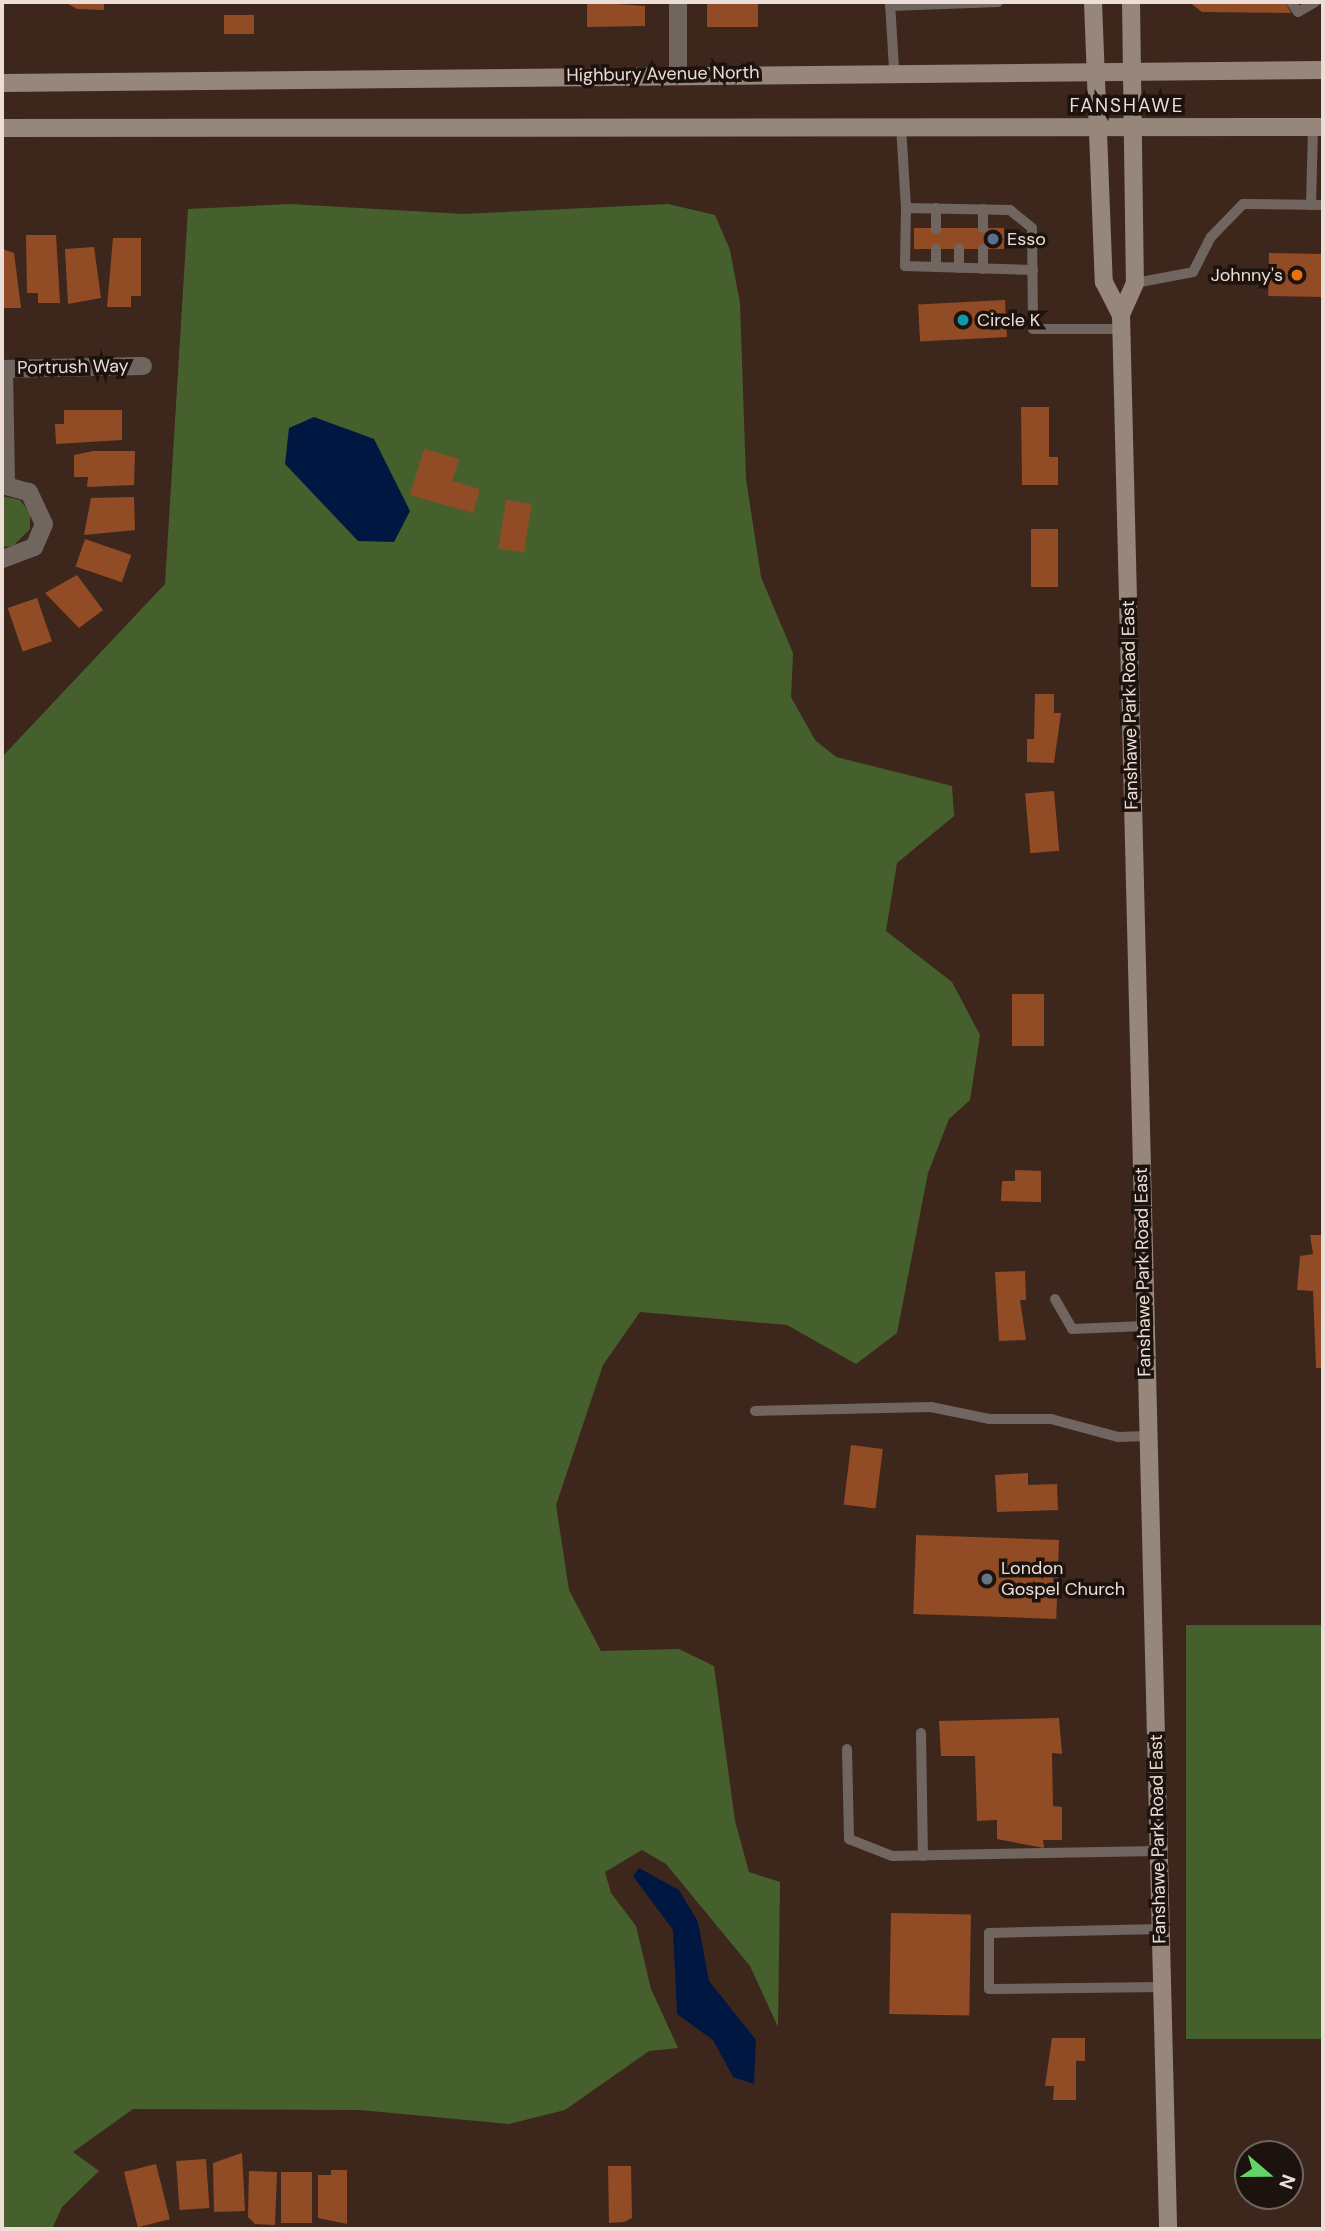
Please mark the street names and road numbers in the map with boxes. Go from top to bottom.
street label: Highbury Avenue North [566,62,760,86]
street label: Portrush Way [17,355,129,379]
street label: Fanshawe Park Road East [1117,600,1143,810]
street label: Fanshawe Park Road East [1130,1167,1156,1377]
street label: Fanshawe Park Road East [1145,1734,1171,1944]

